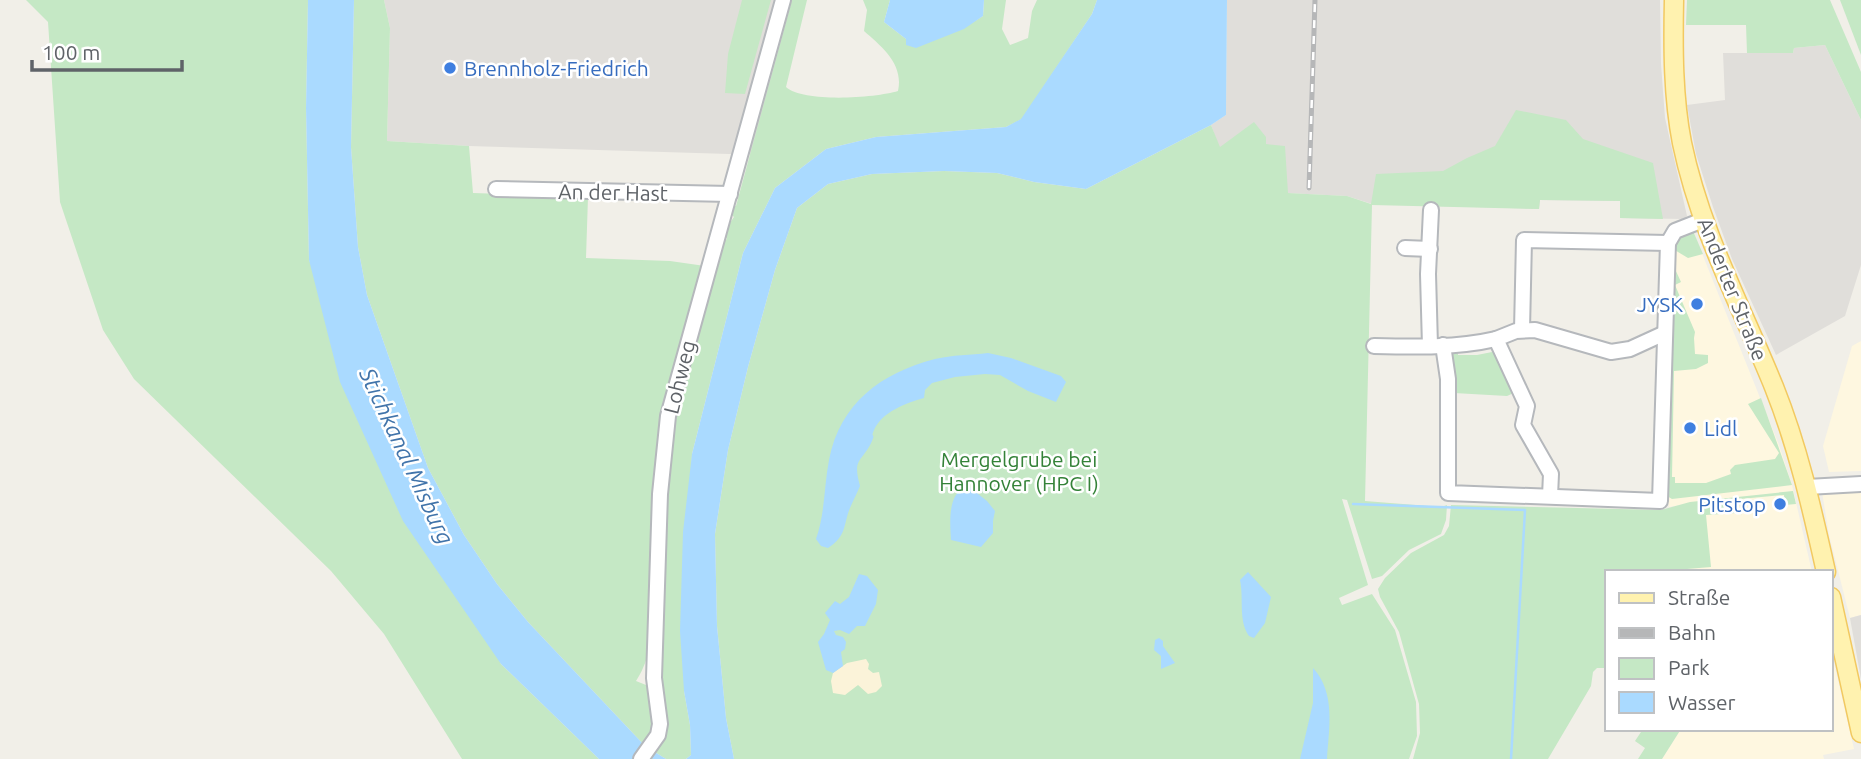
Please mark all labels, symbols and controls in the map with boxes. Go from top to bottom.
scale bar [32,28,182,72]
text: 100 m [42,40,100,64]
place label: Brennholz-Friedrich [464,56,649,80]
marker: Brennholz-Friedrich [442,60,458,76]
street label: An der Hast [558,179,668,205]
street label: Anderter Straße [1693,214,1773,364]
place label: JYSK [1637,292,1683,316]
marker: JYSK [1689,296,1705,312]
street label: Lohweg [658,338,700,416]
water label: Stichkanal Misburg [355,363,459,548]
place label: Lidl [1704,416,1738,440]
marker: Lidl [1682,420,1698,436]
park label: Mergelgrube bei Hannover (HPC I) [939,447,1099,495]
place label: Pitstop [1698,492,1766,516]
marker: Pitstop [1772,496,1788,512]
legend [1605,570,1833,731]
text: Straße [1668,585,1730,609]
text: Bahn [1668,620,1716,644]
text: Park [1668,655,1710,679]
text: Wasser [1668,690,1736,714]

